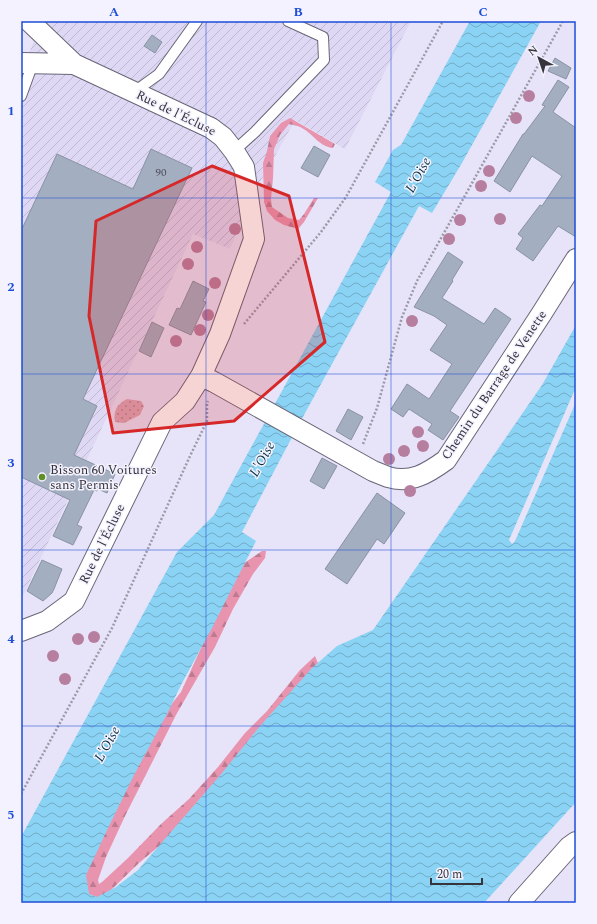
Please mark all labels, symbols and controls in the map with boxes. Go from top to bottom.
text: A [109,2,119,22]
text: B [293,2,303,22]
text: C [478,2,488,22]
north arrow [519,38,559,78]
text: N [524,41,542,60]
street label: Rue de l'Écluse [132,85,220,141]
text: 1 [7,101,15,121]
water label: L'Oise [400,153,436,197]
house number: 90 [156,164,167,181]
text: 2 [7,277,15,297]
street label: Chemin du Barrage de Venette [436,306,552,464]
water label: L'Oise [244,437,280,481]
text: 3 [7,453,15,473]
place label: Bisson 60 Voitures sans Permis [50,460,157,495]
marker: Bisson 60 Voitures sans Permis [37,472,47,482]
street label: Rue de l'Écluse [74,500,130,588]
text: 4 [7,629,15,649]
water label: L'Oise [89,722,125,766]
text: 5 [7,805,15,825]
scale bar [431,860,482,886]
text: 20 m [437,865,462,884]

